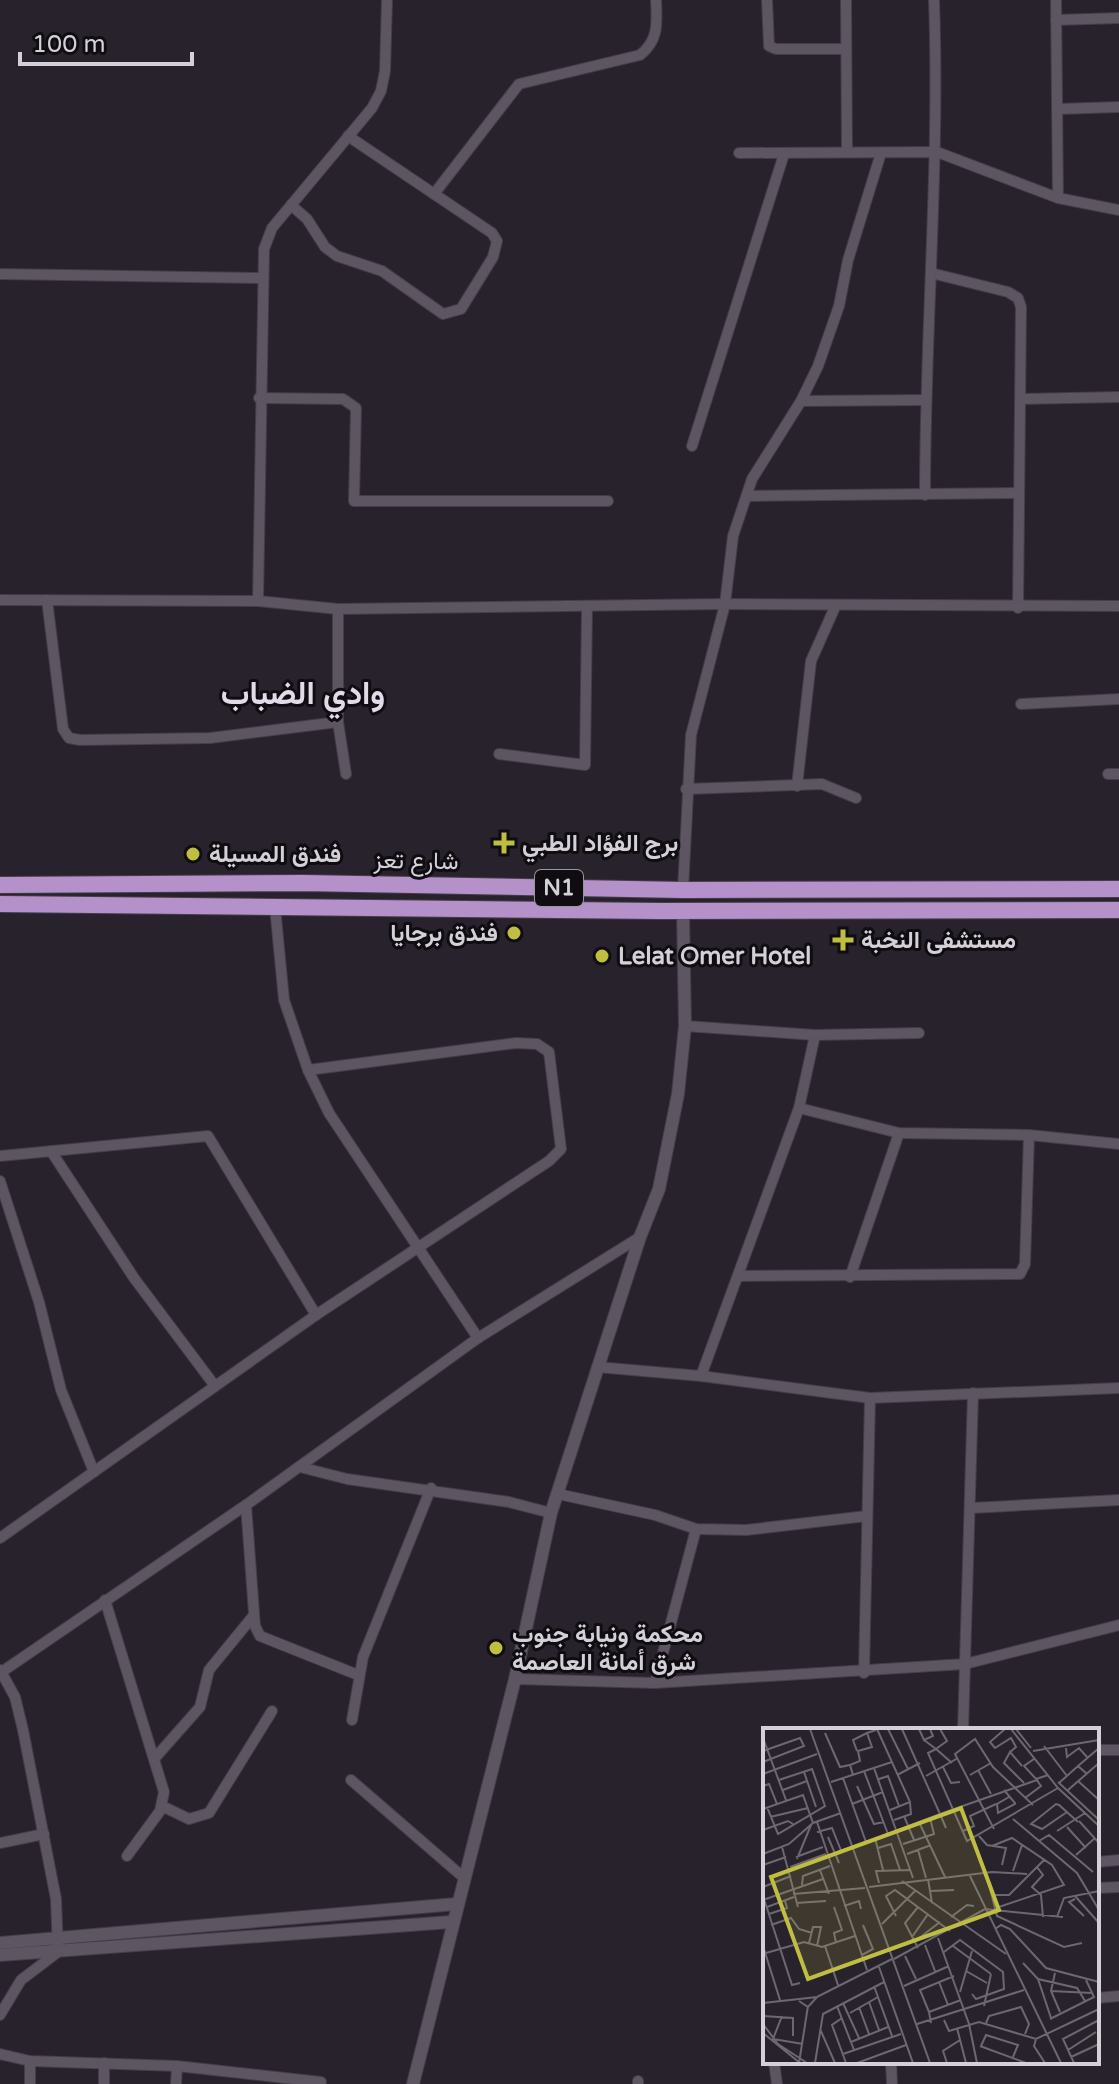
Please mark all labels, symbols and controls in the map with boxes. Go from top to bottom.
scale bar [20,16,192,66]
text: 100 m [32,30,106,59]
district label: وادي الضباب [221,675,385,719]
place label: برج الفؤاد الطبي [522,829,678,863]
marker: برج الفؤاد الطبي [493,832,515,854]
place label: فندق المسيلة [209,840,341,869]
marker: فندق المسيلة [184,845,202,863]
street label: شارع تعز [372,846,459,877]
road number: N1 [535,870,583,906]
place label: فندق برجايا [390,919,498,948]
marker: فندق برجايا [505,924,523,942]
place label: مستشفى النخبة [861,926,1016,955]
marker: مستشفى النخبة [832,929,854,951]
place label: Lelat Omer Hotel [618,942,811,971]
marker: Lelat Omer Hotel [593,947,611,965]
place label: محكمة ونيابة جنوب شرق أمانة العاصمة [512,1620,703,1677]
marker: محكمة ونيابة جنوب شرق أمانة العاصمة [487,1639,505,1657]
inset map [763,1728,1099,2064]

